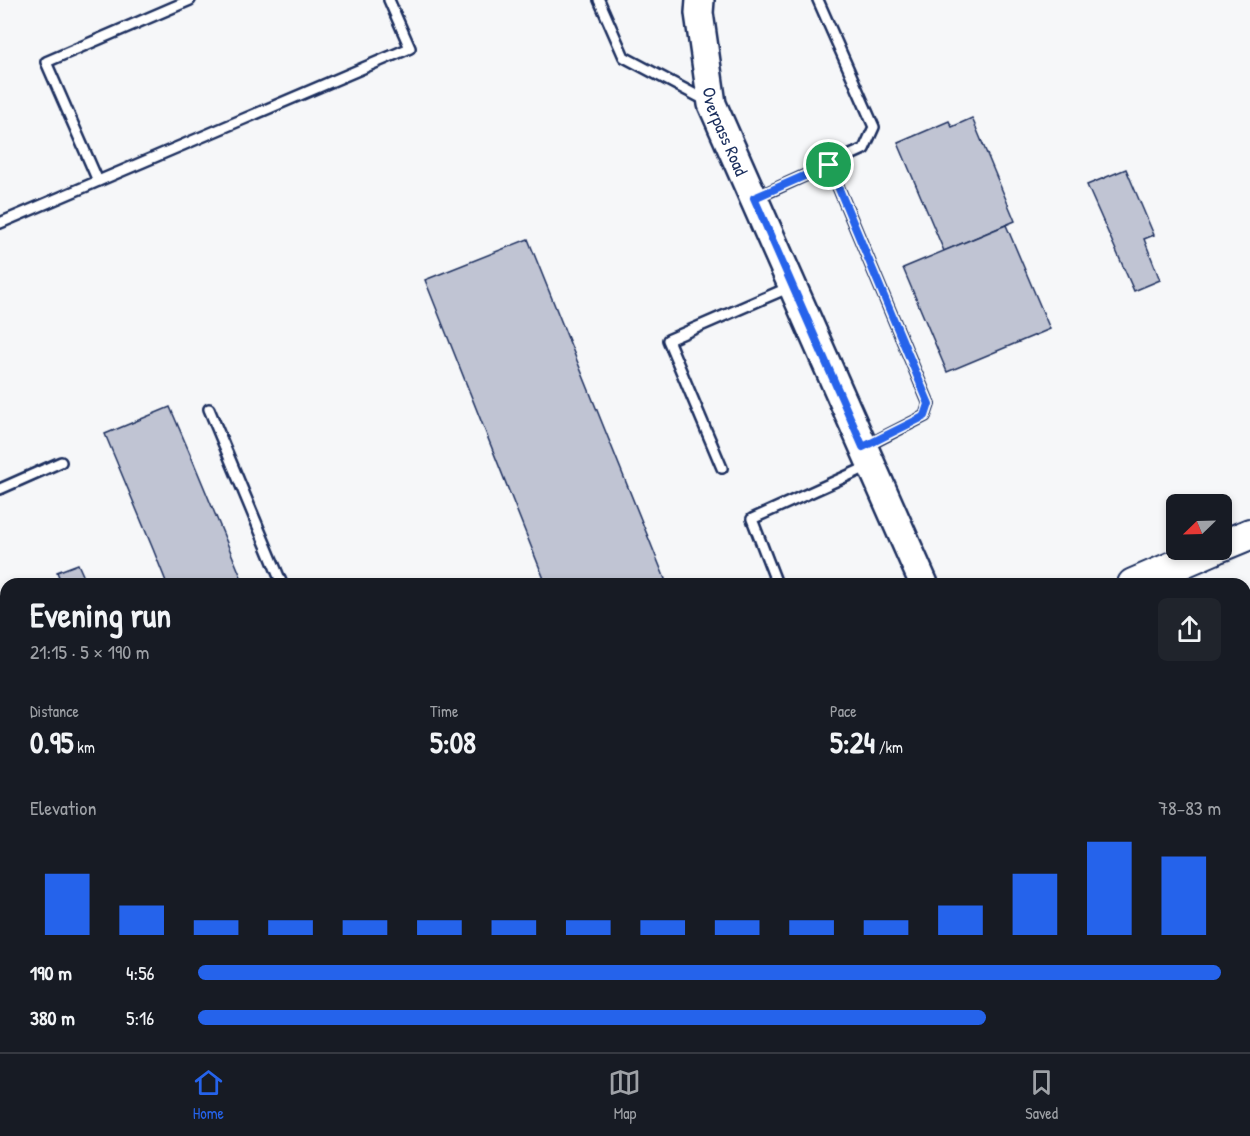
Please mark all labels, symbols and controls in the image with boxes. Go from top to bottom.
street label: Overpass Road [697,86,754,179]
pin [803,139,854,190]
icon: arrive [812,148,845,181]
north arrow [1166,494,1232,560]
map controls [1166,494,1232,560]
text: Evening run [30,593,171,637]
button: share [1158,598,1221,661]
text: 21:15 · 5 × 190 m [30,638,149,665]
text: Distance [30,700,79,722]
text: Time [430,700,458,722]
text: Pace [830,700,857,722]
text: 0.95 [30,722,74,762]
text: 5:08 [430,722,476,762]
text: 5:24 [830,722,875,762]
text: km [74,736,95,758]
text: /km [875,736,903,758]
text: Elevation [30,794,96,821]
text: 78–83 m [1158,794,1221,821]
text: 190 m [30,959,72,986]
text: 4:56 [126,959,155,986]
text: 380 m [30,1004,75,1031]
text: 5:16 [126,1004,154,1031]
tab: Home [192,1066,225,1124]
tab: Map [608,1066,641,1124]
tab: Saved [1025,1066,1058,1124]

